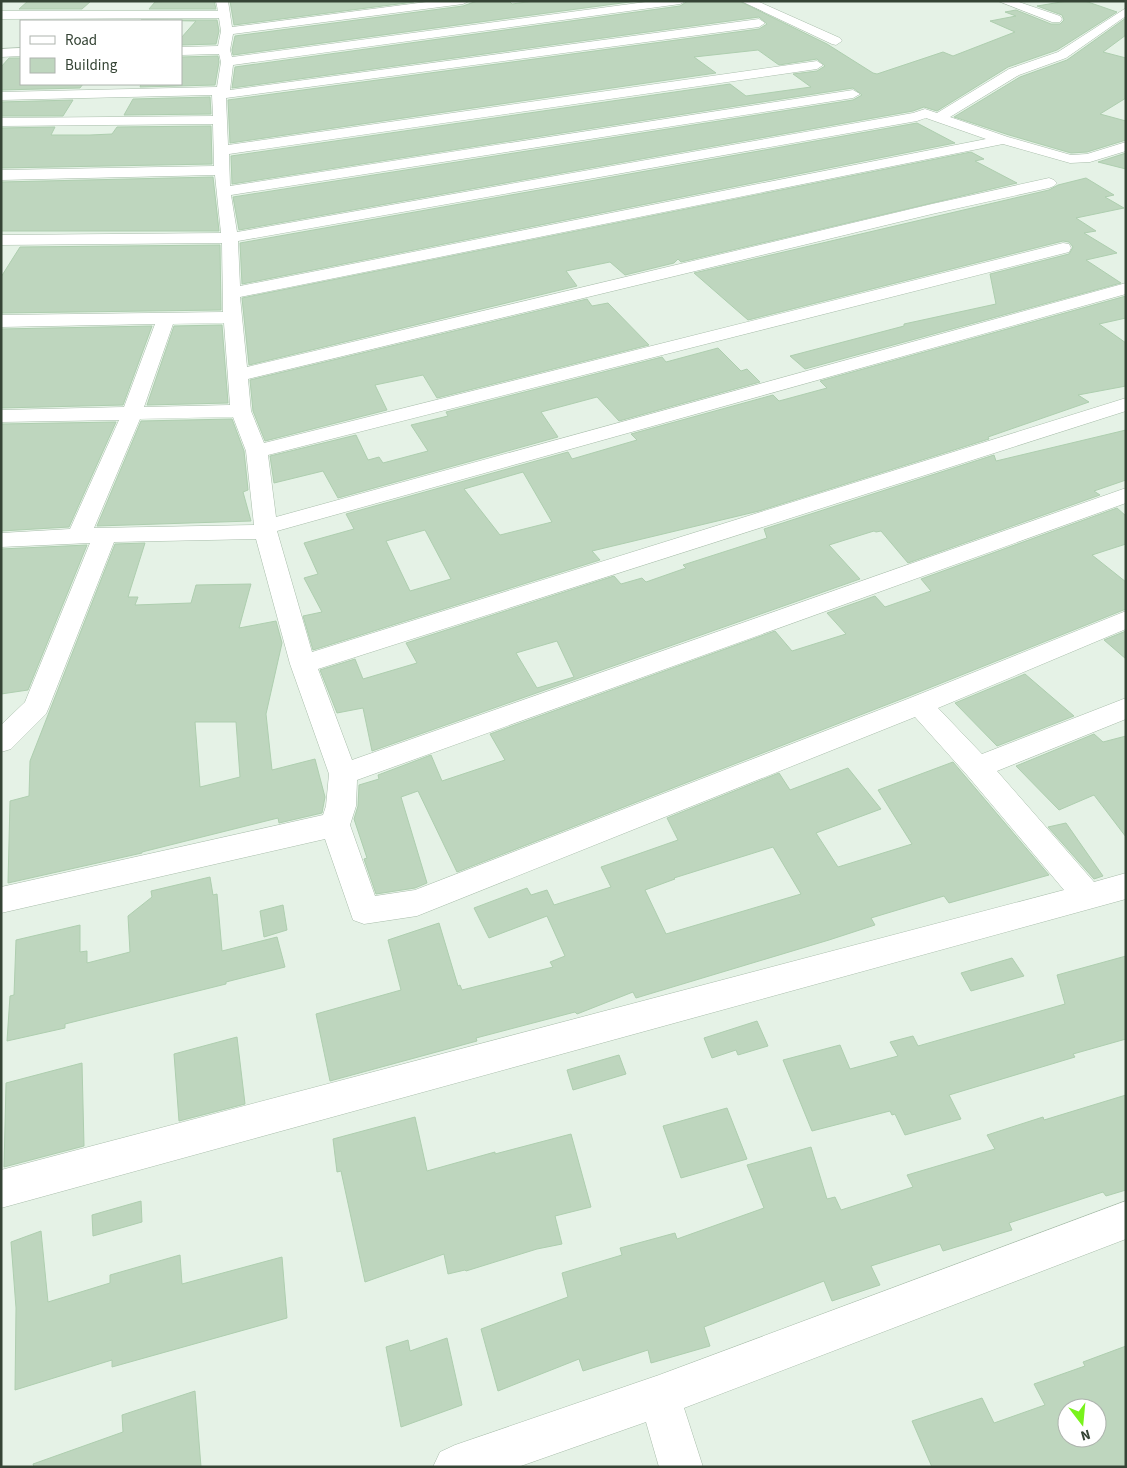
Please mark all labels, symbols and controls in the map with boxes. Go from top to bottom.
legend [20,20,182,85]
text: Road [65,30,97,51]
text: Building [65,55,118,76]
north arrow [1057,1398,1107,1448]
text: N [1078,1424,1093,1445]

